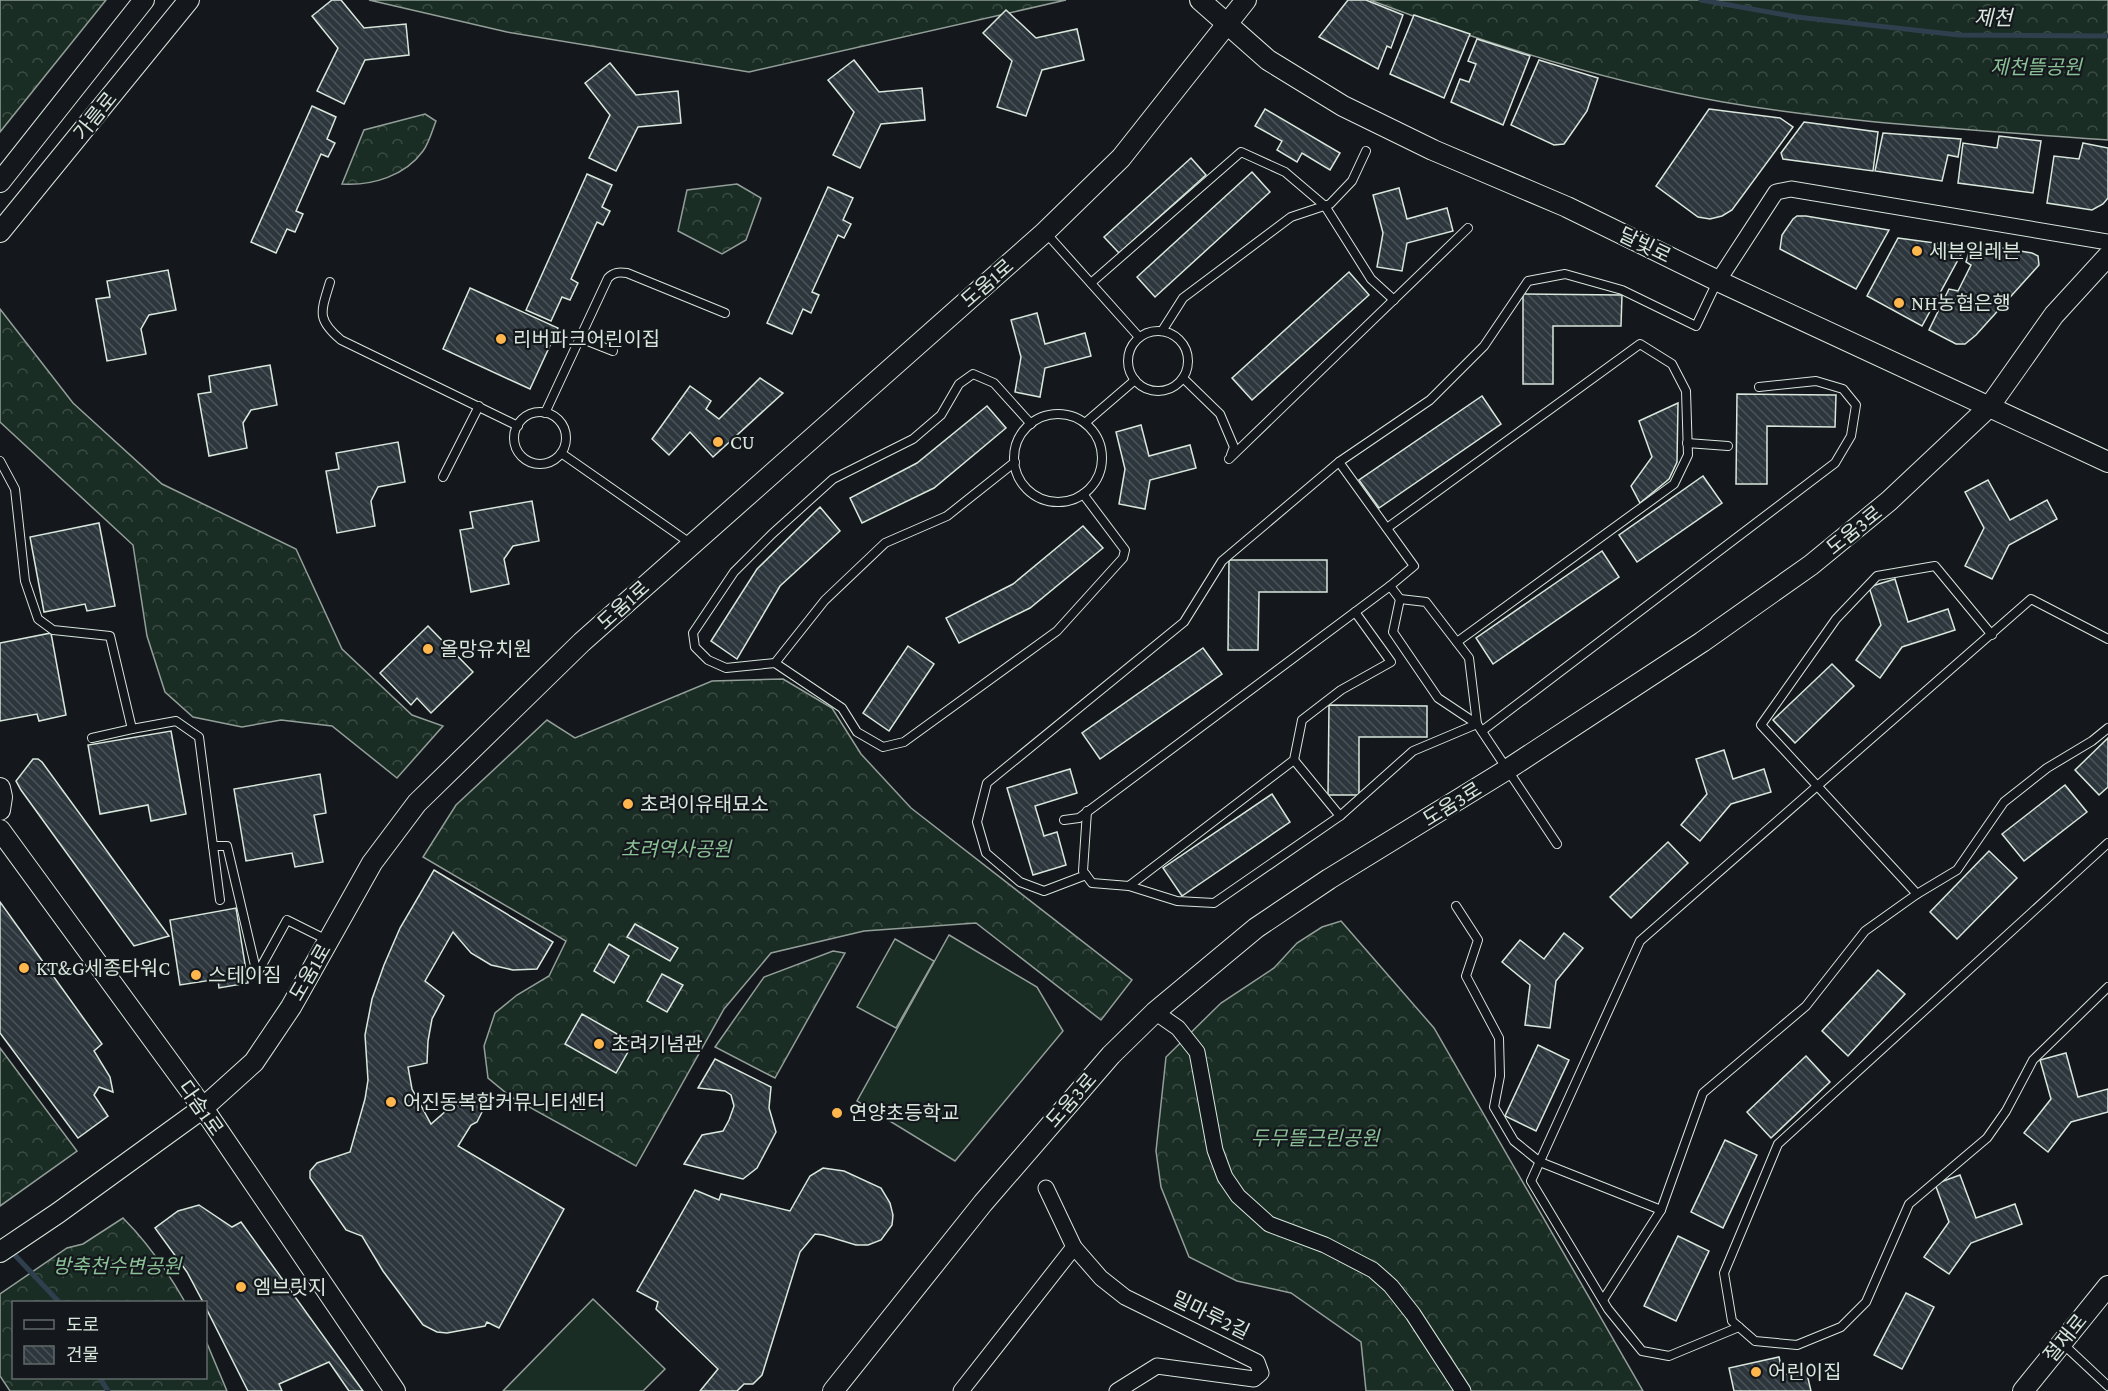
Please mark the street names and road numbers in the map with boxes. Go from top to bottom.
street label: 가름로 [69,88,121,144]
street label: 달빛로 [1615,223,1675,267]
street label: 도움1로 [956,254,1018,312]
street label: 도움3로 [1822,501,1886,559]
street label: 도움1로 [593,576,653,634]
street label: 도움3로 [1419,778,1485,830]
street label: 도움1로 [285,940,335,1004]
street label: 도움3로 [1041,1068,1101,1132]
street label: 다솜1로 [174,1076,228,1140]
street label: 밀마루2길 [1169,1287,1253,1343]
street label: 절재로 [2039,1310,2091,1366]

